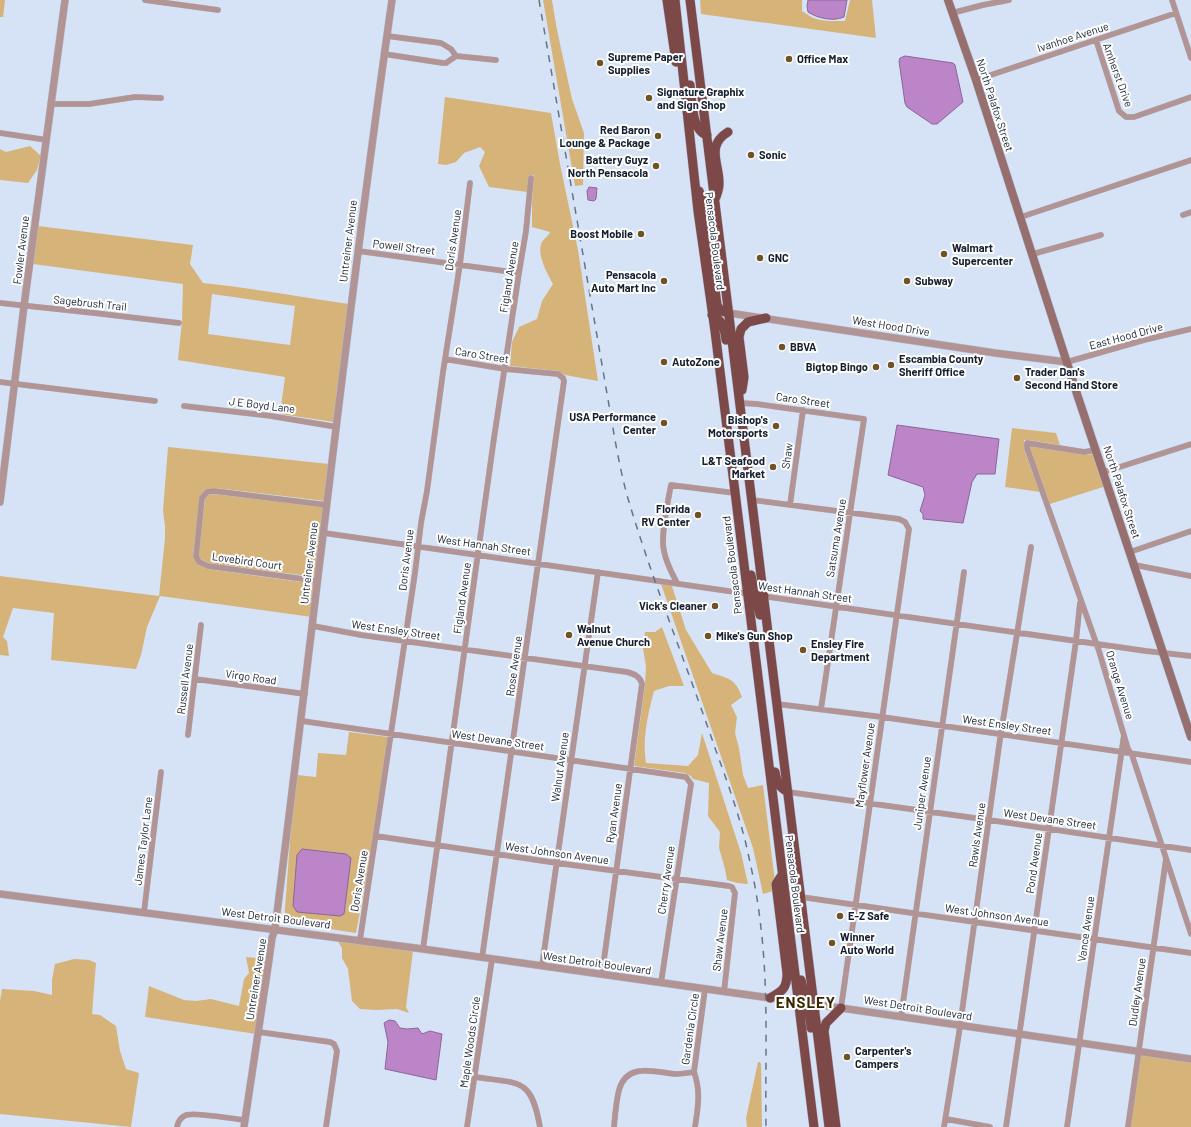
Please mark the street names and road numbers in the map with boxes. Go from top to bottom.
street label: Ivanhoe Avenue [1035,19,1110,54]
street label: Amherst Drive [1101,41,1136,109]
street label: North Palafox Street [974,57,1017,153]
street label: Pensacola Boulevard [703,191,728,291]
street label: Untreiner Avenue [336,199,359,283]
street label: Doris Avenue [442,208,463,272]
street label: Fowler Avenue [10,215,31,285]
street label: Powell Street [372,236,436,257]
street label: Figland Avenue [496,240,521,314]
street label: Sagebrush Trail [53,292,127,313]
street label: West Hood Drive [851,313,931,338]
street label: East Hood Drive [1088,319,1164,352]
street label: Caro Street [454,344,510,365]
street label: Caro Street [775,389,831,410]
street label: J E Boyd Lane [228,394,296,415]
street label: Shaw [778,442,795,470]
street label: North Palafox Street [1101,444,1144,540]
street label: Satsuma Avenue [823,498,848,578]
street label: Pensacola Boulevard [719,515,744,615]
street label: Untreiner Avenue [297,521,320,605]
street label: Doris Avenue [395,528,416,592]
street label: West Hannah Street [436,531,532,558]
street label: Lovebird Court [211,549,283,572]
street label: Figland Avenue [450,561,473,635]
street label: West Hannah Street [757,578,853,605]
street label: West Ensley Street [351,617,441,642]
street label: Rose Avenue [503,635,524,697]
street label: Russell Avenue [174,643,195,715]
street label: Orange Avenue [1104,649,1137,721]
street label: Virgo Road [225,666,278,687]
street label: West Ensley Street [962,712,1052,737]
street label: Mayflower Avenue [852,722,877,808]
street label: West Devane Street [451,727,545,752]
street label: Walnut Avenue [548,731,571,803]
street label: Juniper Avenue [910,755,933,830]
street label: Ryan Avenue [603,782,624,844]
street label: James Taylor Lane [131,796,154,886]
street label: Rawls Avenue [966,802,987,868]
street label: West Devane Street [1003,806,1097,831]
street label: Pond Avenue [1023,832,1044,894]
street label: Pensacola Boulevard [783,834,808,934]
street label: West Johnson Avenue [504,839,610,866]
street label: Cherry Avenue [654,845,677,915]
street label: Doris Avenue [347,849,370,913]
street label: Vance Avenue [1074,895,1097,963]
street label: West Johnson Avenue [944,901,1050,928]
street label: West Detroit Boulevard [221,904,331,931]
street label: Shaw Avenue [709,908,730,972]
street label: Untreiner Avenue [243,937,268,1021]
street label: West Detroit Boulevard [542,948,652,977]
street label: Dudley Avenue [1125,957,1148,1027]
street label: Gardenia Circle [678,992,701,1066]
street label: West Detroit Boulevard [863,993,973,1023]
street label: Maple Woods Circle [457,995,482,1089]

